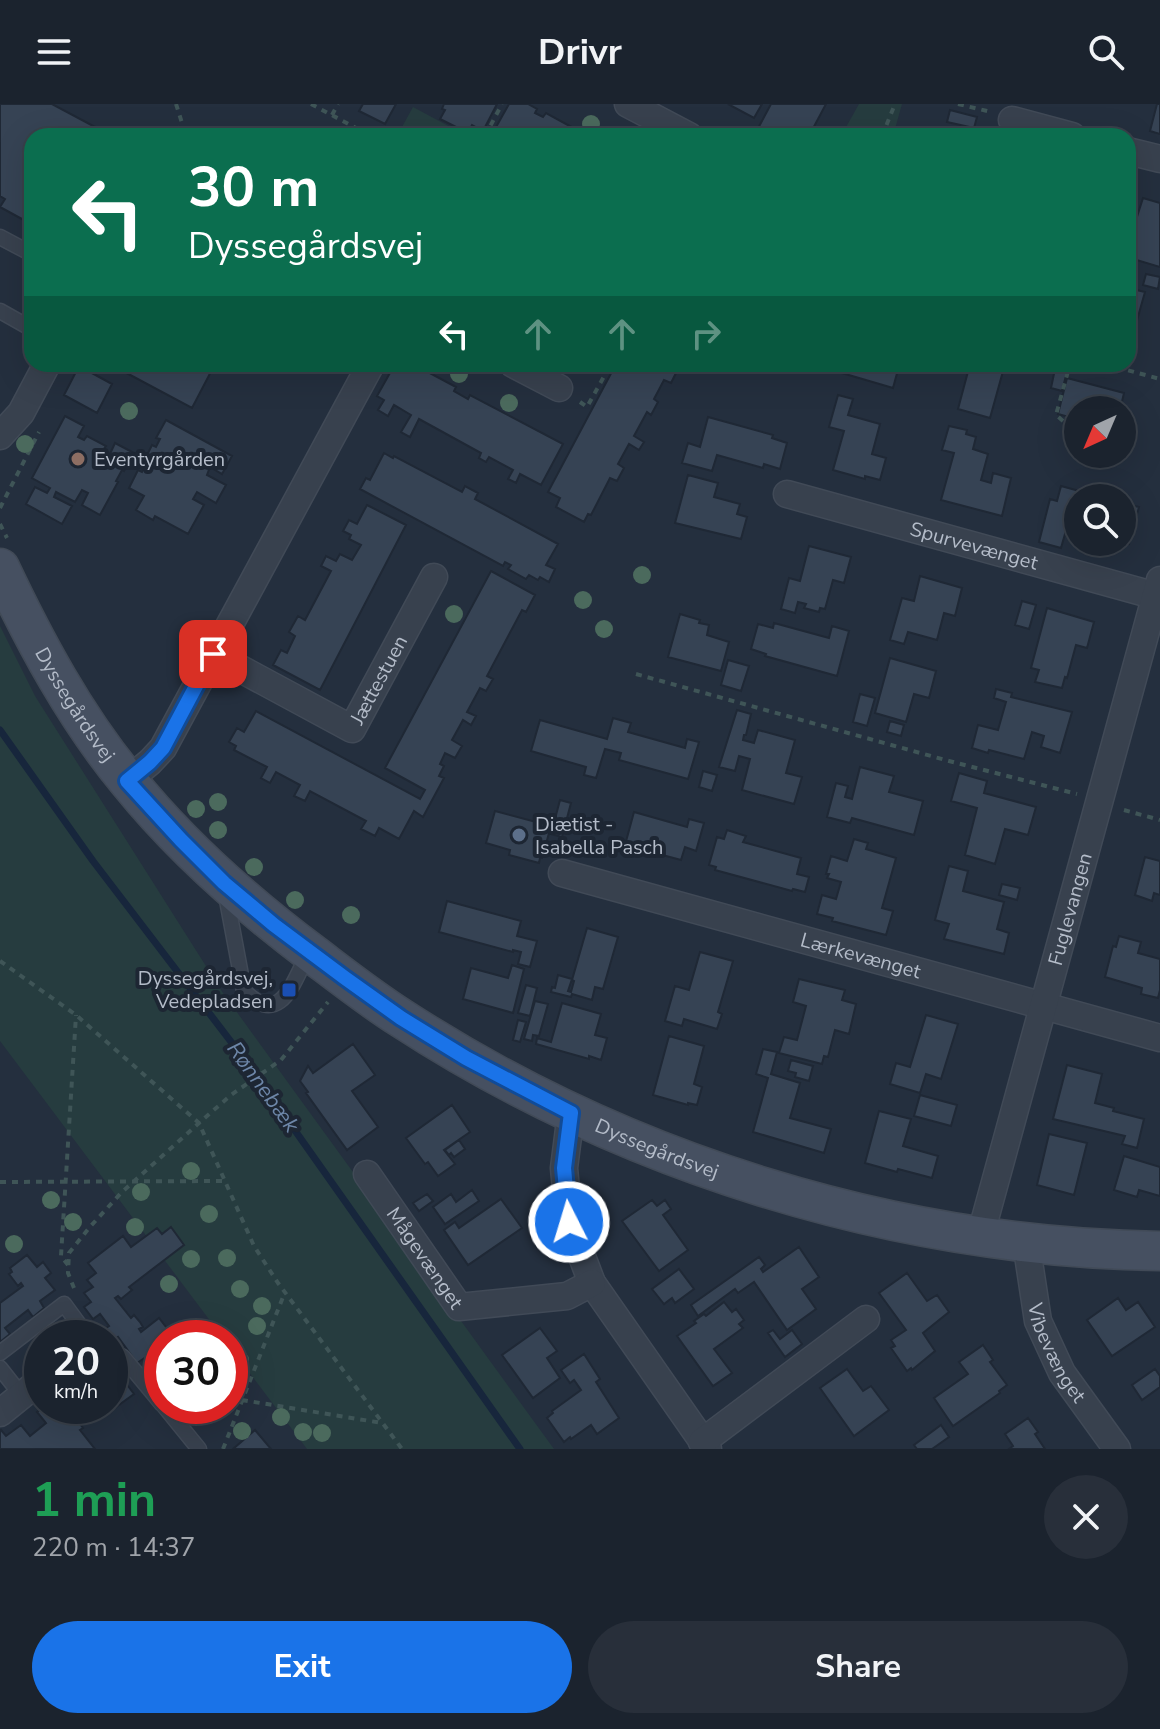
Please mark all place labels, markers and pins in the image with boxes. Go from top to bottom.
place label: Eventyrgården [94,446,225,473]
marker: Eventyrgården [69,450,87,468]
pin [179,620,247,688]
place label: Diætist - Isabella Pasch [535,811,663,861]
marker: Diætist - Isabella Pasch [510,826,528,844]
place label: Dyssegårdsvej, Vedepladsen [138,965,273,1015]
marker: Dyssegårdsvej, Vedepladsen [280,981,298,999]

